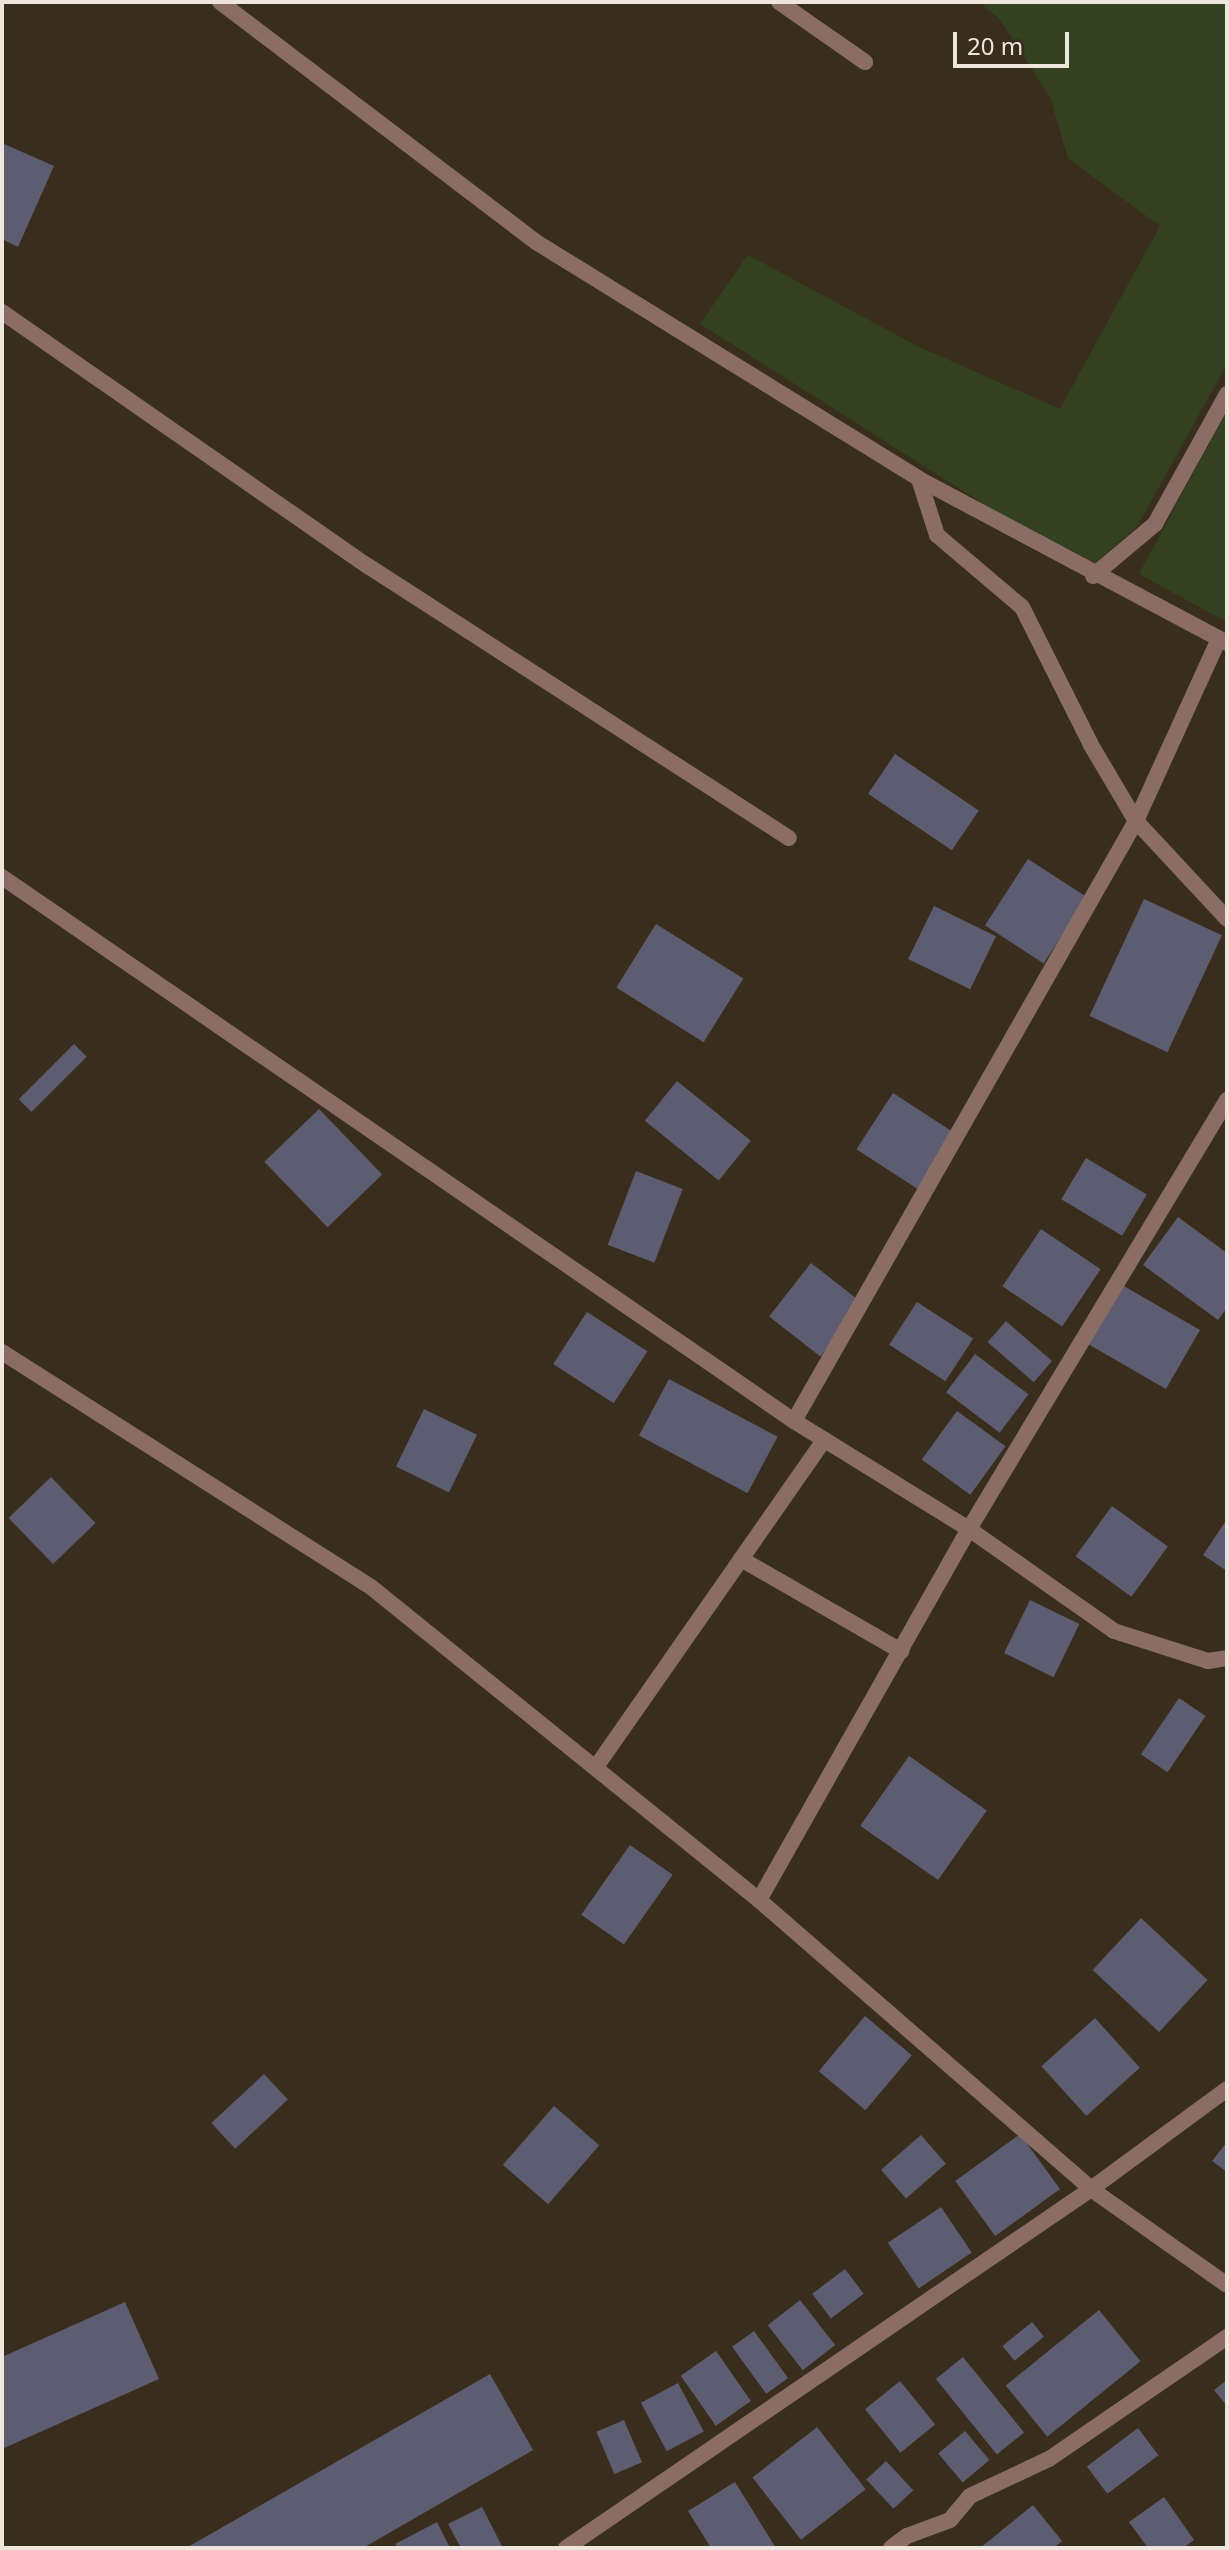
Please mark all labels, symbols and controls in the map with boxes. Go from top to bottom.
scale bar [957,16,1073,66]
text: 20 m [967,29,1023,62]

